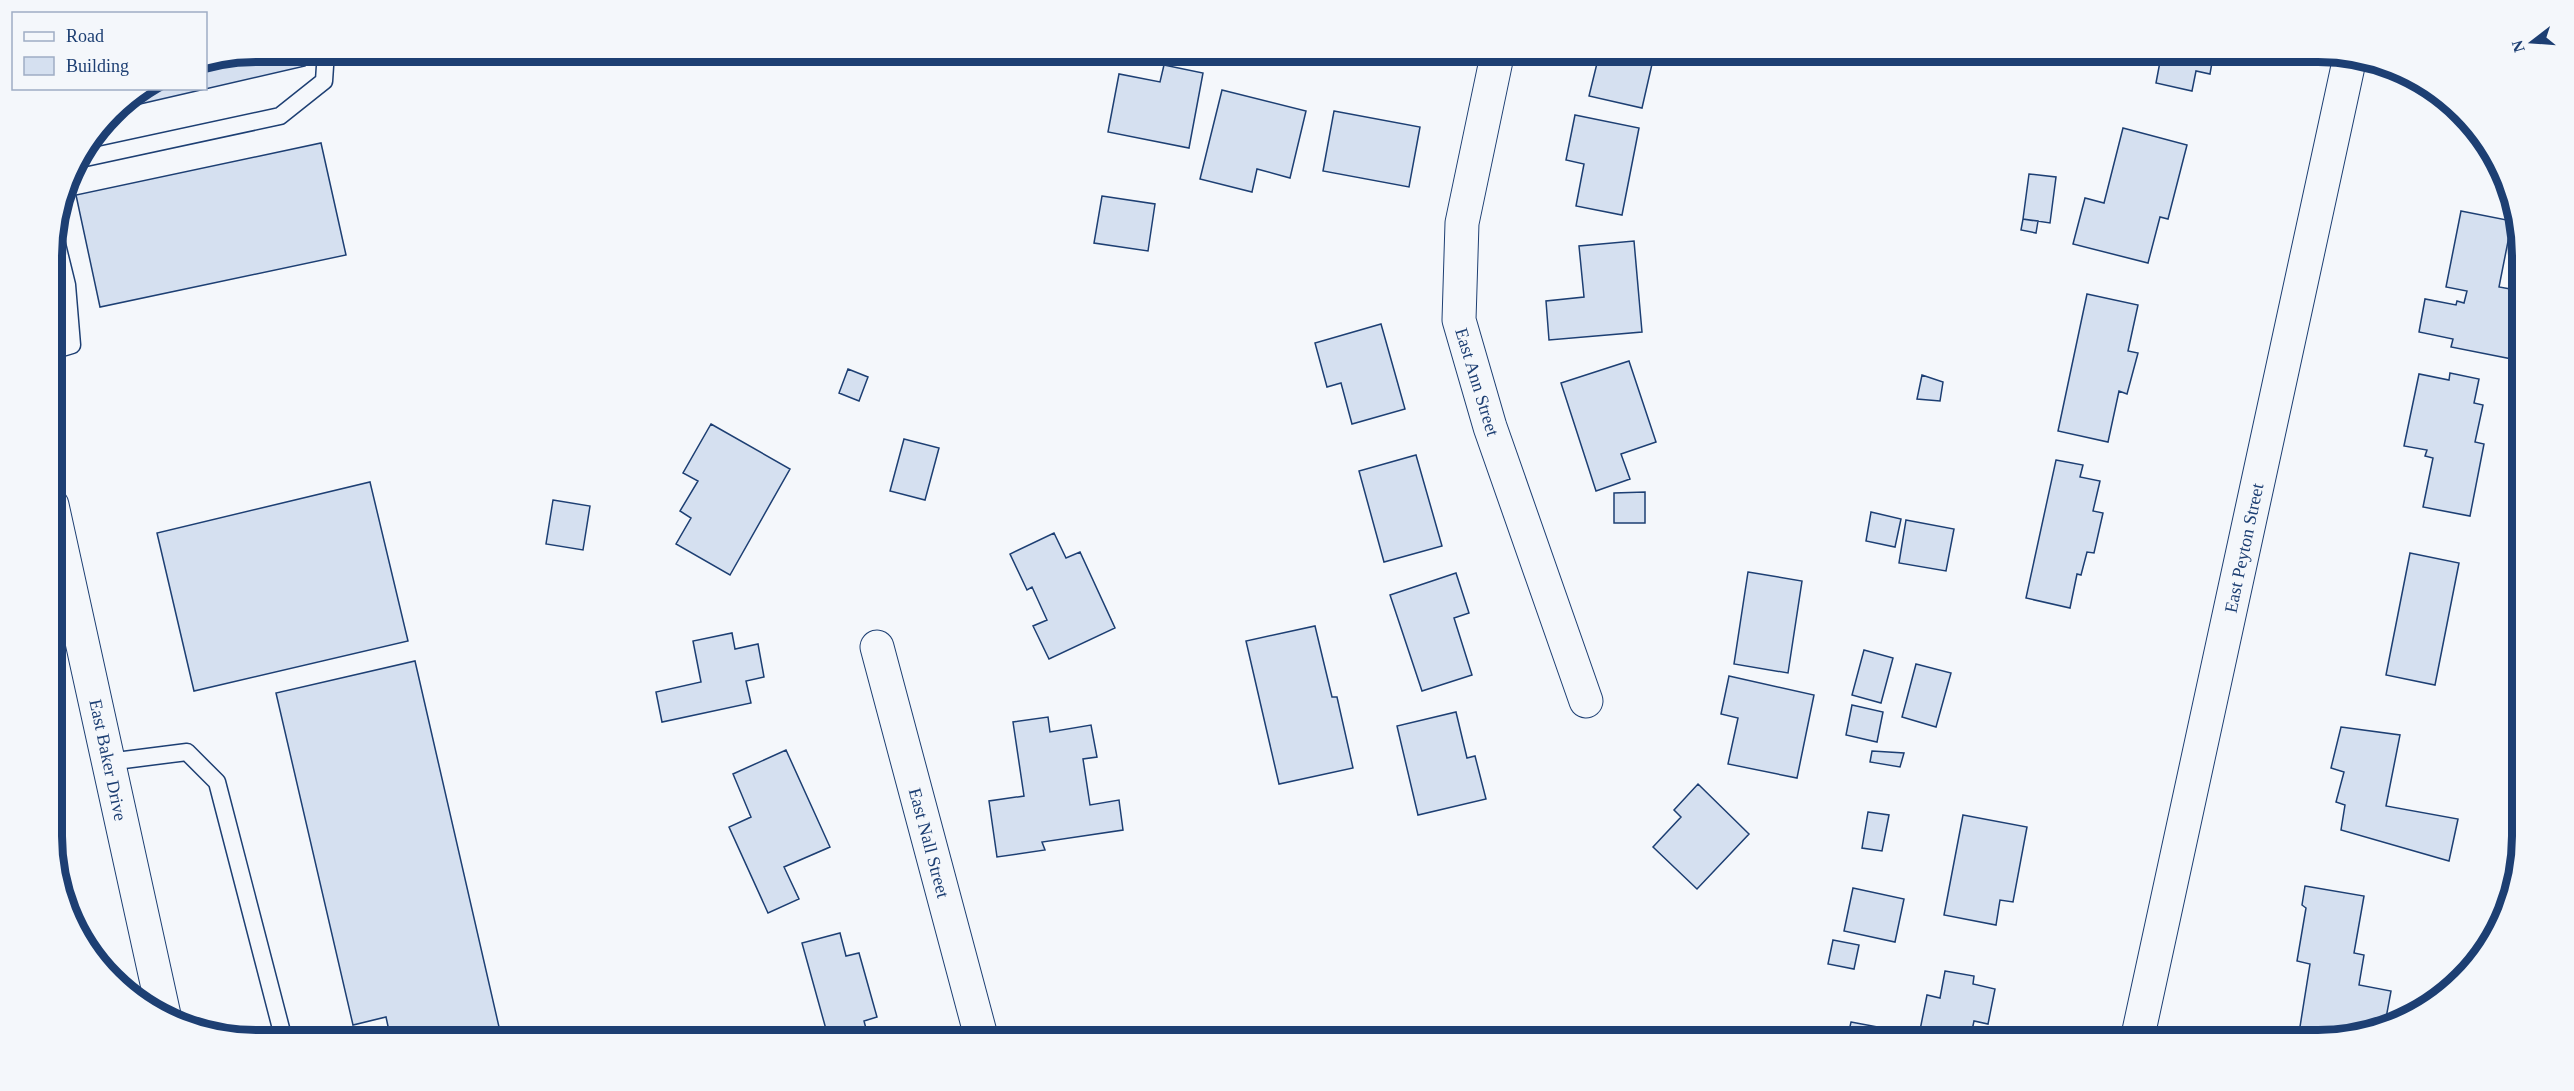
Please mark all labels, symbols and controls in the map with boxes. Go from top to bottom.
legend [12,12,207,90]
north arrow [2502,12,2562,72]
text: Road [66,26,104,46]
text: N [2508,38,2528,54]
text: Building [66,56,129,76]
street label: East Ann Street [1451,326,1503,438]
street label: East Peyton Street [2220,481,2268,615]
street label: East Baker Drive [85,697,131,823]
street label: East Nall Street [905,786,953,900]

